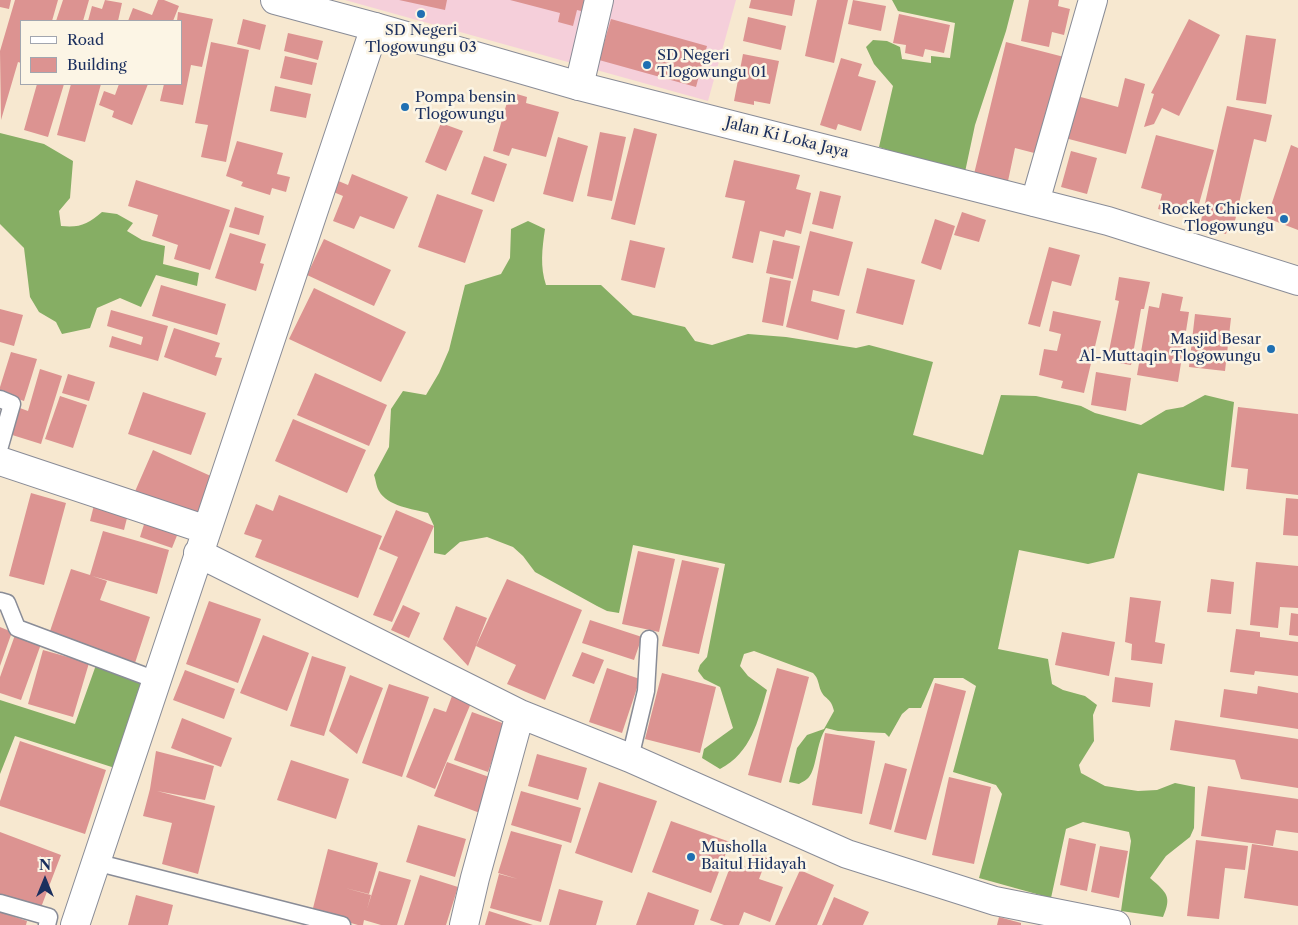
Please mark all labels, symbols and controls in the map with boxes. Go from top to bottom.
marker: SD Negeri Tlogowungu 03 [415,8,427,20]
legend [20,20,182,85]
place label: SD Negeri Tlogowungu 03 [365,22,477,57]
text: Road [67,30,104,49]
place label: SD Negeri Tlogowungu 01 [657,47,767,82]
text: Building [67,55,127,74]
marker: SD Negeri Tlogowungu 01 [641,59,653,71]
place label: Pompa bensin Tlogowungu [415,89,516,124]
marker: Pompa bensin Tlogowungu [399,101,411,113]
street label: Jalan Ki Loka Jaya [723,114,851,162]
place label: Rocket Chicken Tlogowungu [1161,201,1274,236]
marker: Rocket Chicken Tlogowungu [1278,213,1290,225]
place label: Masjid Besar Al-Muttaqin Tlogowungu [1079,331,1261,366]
marker: Masjid Besar Al-Muttaqin Tlogowungu [1265,343,1277,355]
place label: Musholla Baitul Hidayah [701,839,806,874]
marker: Musholla Baitul Hidayah [685,851,697,863]
north arrow [20,855,70,905]
text: N [39,856,51,874]

